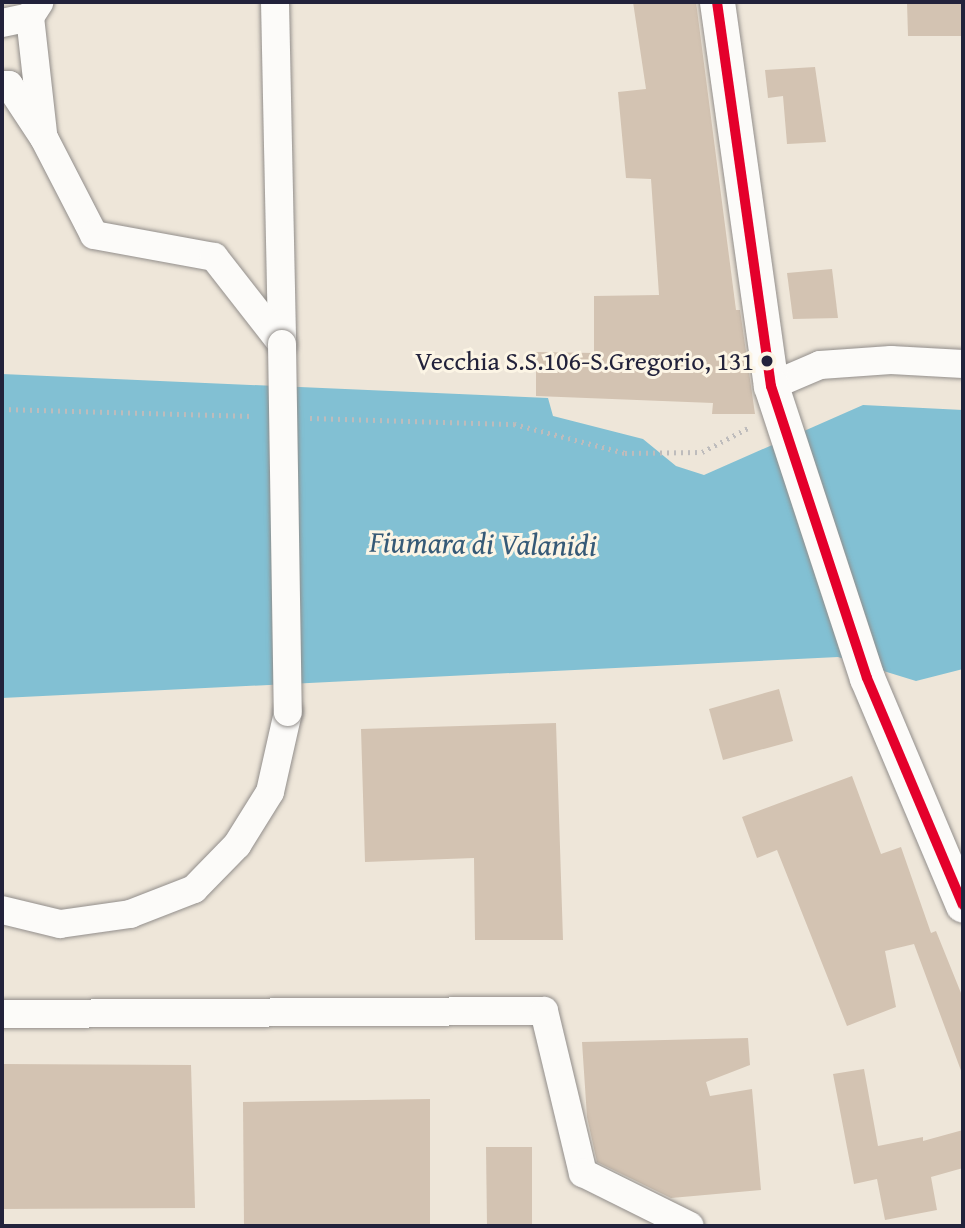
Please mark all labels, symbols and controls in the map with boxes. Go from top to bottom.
place label: Vecchia S.S.106-S.Gregorio, 131 [415,345,754,377]
marker: Vecchia S.S.106-S.Gregorio, 131 [760,354,774,368]
water label: Fiumara di Valanidi [369,523,597,563]

